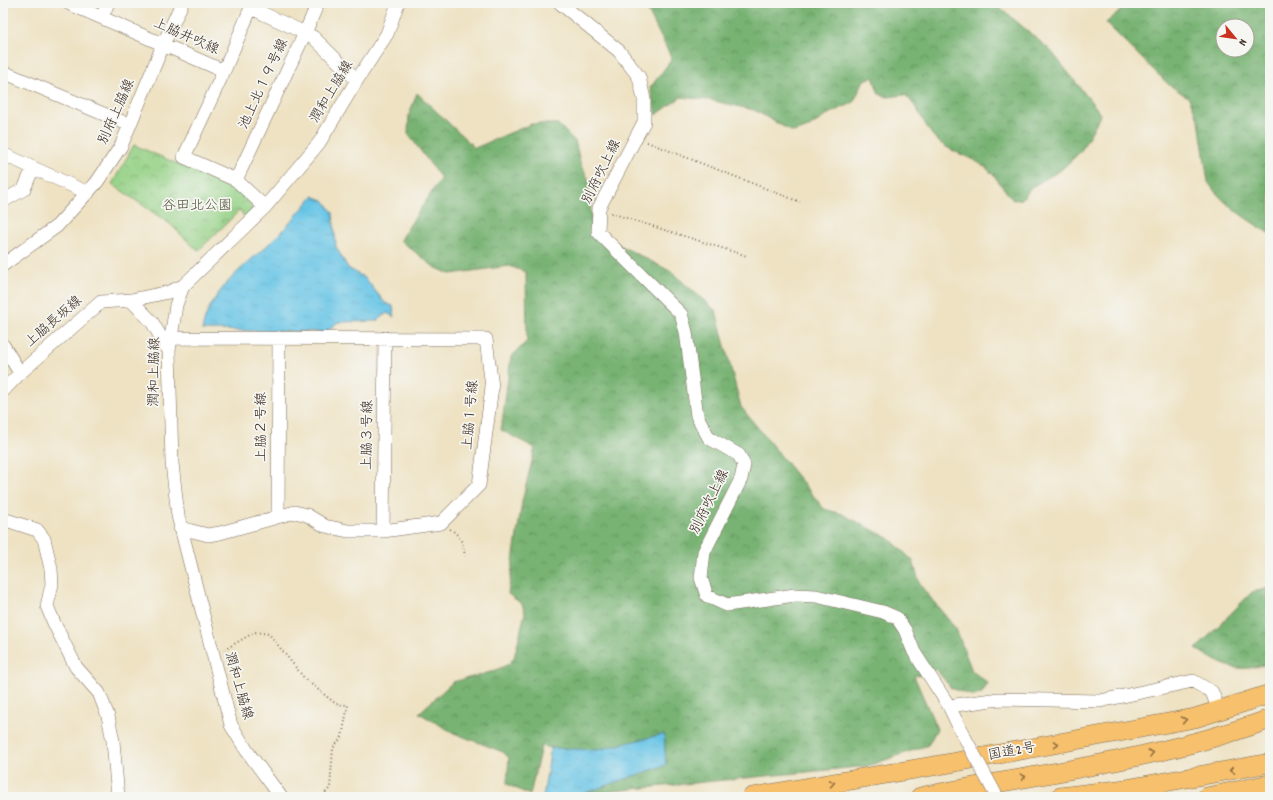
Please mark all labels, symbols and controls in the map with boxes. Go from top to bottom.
street label: 上脇井吹線 [150,14,222,60]
north arrow [1215,18,1255,58]
street label: 池上北１９号線 [234,35,294,133]
text: N [1233,36,1250,49]
street label: 潤和上脇線 [305,57,359,127]
street label: 別府上脇線 [94,76,140,148]
street label: 別府吹上線 [578,136,626,208]
park label: 谷田北公園 [162,196,232,216]
street label: 上脇長坂線 [21,291,87,353]
street label: 潤和上脇線 [144,337,166,407]
street label: 上脇１号線 [458,379,484,451]
street label: 上脇２号線 [252,392,272,462]
street label: 上脇３号線 [357,400,379,470]
street label: 別府吹上線 [686,466,734,538]
street label: 潤和上脇線 [219,650,257,722]
one-way arrow [1181,717,1187,725]
street label: 国道2号 [987,738,1037,766]
one-way arrow [1053,740,1059,749]
one-way arrow [1147,750,1154,758]
one-way arrow [1229,766,1235,774]
one-way arrow [1020,774,1026,782]
one-way arrow [829,780,835,788]

